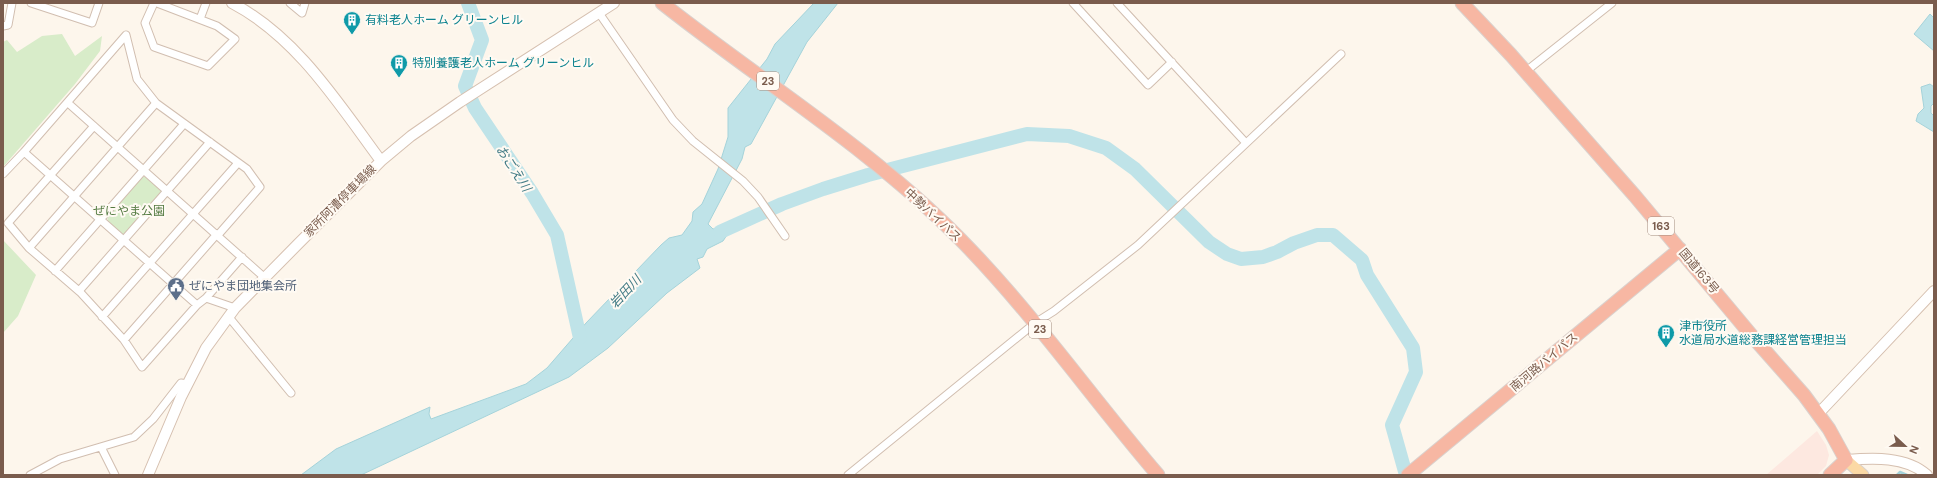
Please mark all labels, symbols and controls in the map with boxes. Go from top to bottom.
building icon: 有料老人ホーム グリーンヒル [342,10,362,35]
place label: 有料老人ホーム グリーンヒル [365,12,523,28]
building icon: 特別養護老人ホーム グリーンヒル [389,53,409,78]
place label: 特別養護老人ホーム グリーンヒル [412,55,594,71]
road number: 23 [757,72,779,90]
water label: おごえ川 [492,142,536,196]
street label: 家所阿漕停車場線 [300,161,380,241]
street label: 中勢バイパス [901,185,965,245]
park label: ぜにやま公園 [93,203,165,219]
road number: 163 [1648,217,1674,235]
street label: 国道163号 [1675,245,1723,297]
water label: 岩田川 [606,270,646,311]
public building icon: ぜにやま団地集会所 [166,276,186,301]
place label: ぜにやま団地集会所 [189,278,297,294]
place label: 津市役所 水道局水道総務課経営管理担当 [1679,318,1847,348]
road number: 23 [1029,320,1051,338]
building icon: 津市役所 水道局水道総務課経営管理担当 [1656,323,1676,348]
street label: 南河路バイパス [1507,329,1581,395]
north arrow [1885,426,1925,466]
text: N [1906,443,1922,456]

